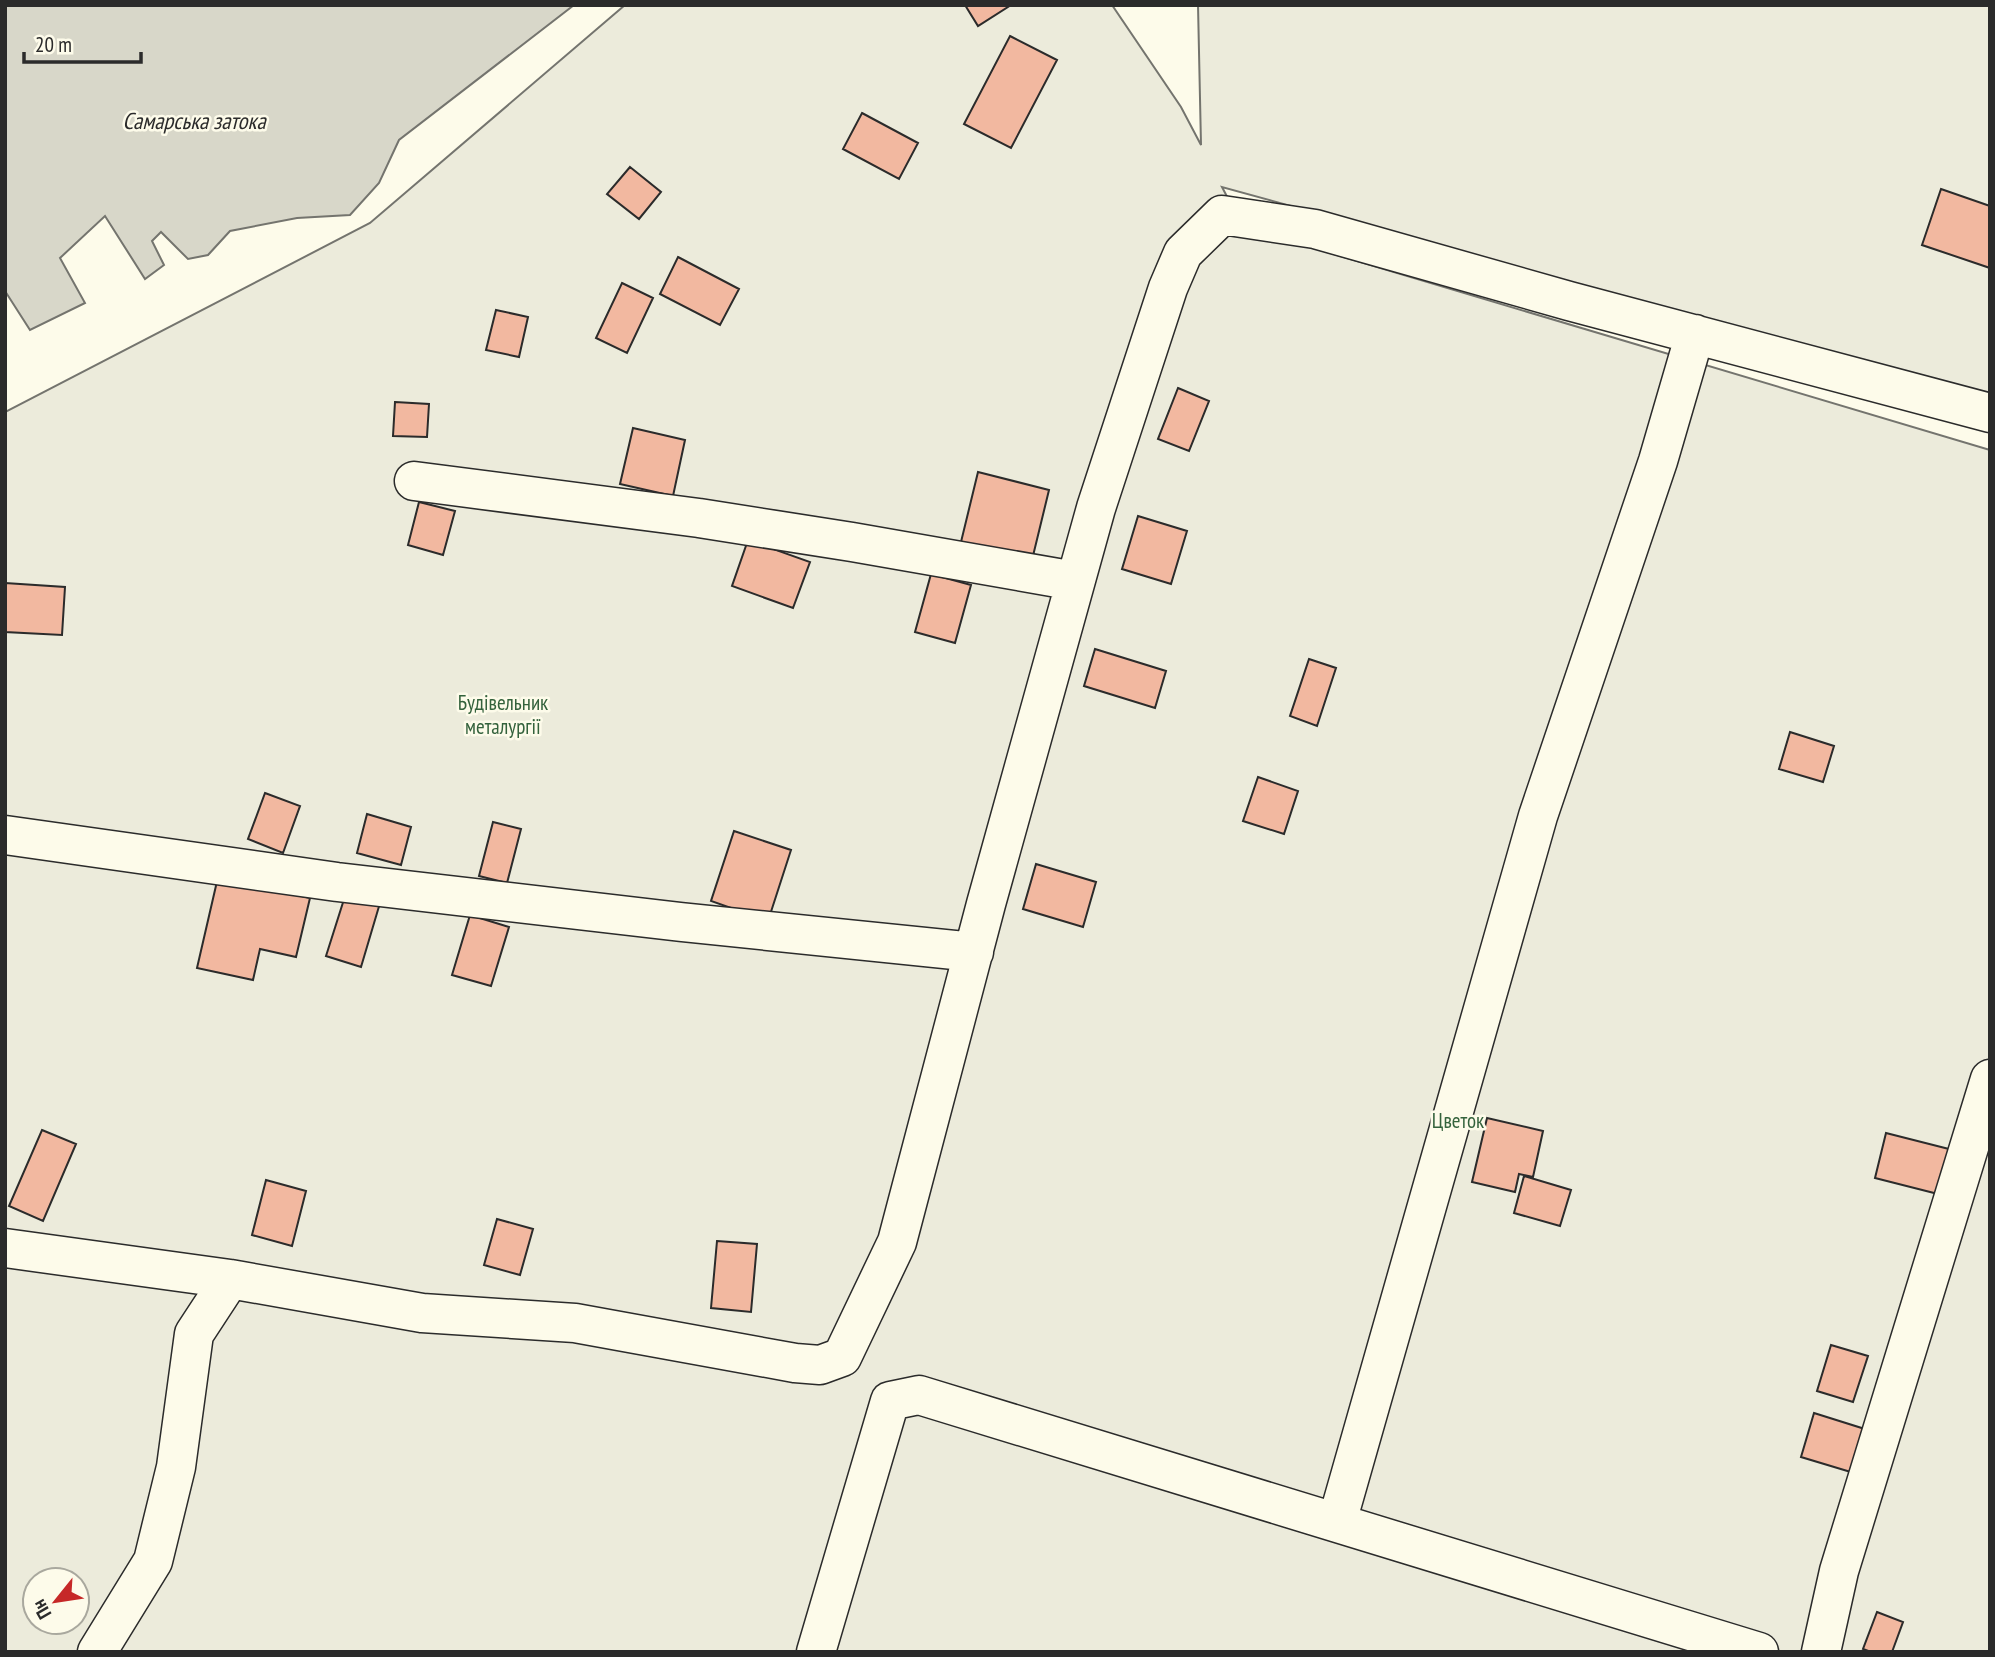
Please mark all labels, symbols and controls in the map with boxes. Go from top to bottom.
scale bar [24,21,142,65]
text: 20 m [35,31,72,58]
water label: Самарська затока [122,106,267,135]
park label: Будівельник металургії [458,689,548,740]
park label: Цветок [1432,1107,1484,1134]
north arrow [21,1566,91,1636]
text: Пн [26,1596,56,1623]

